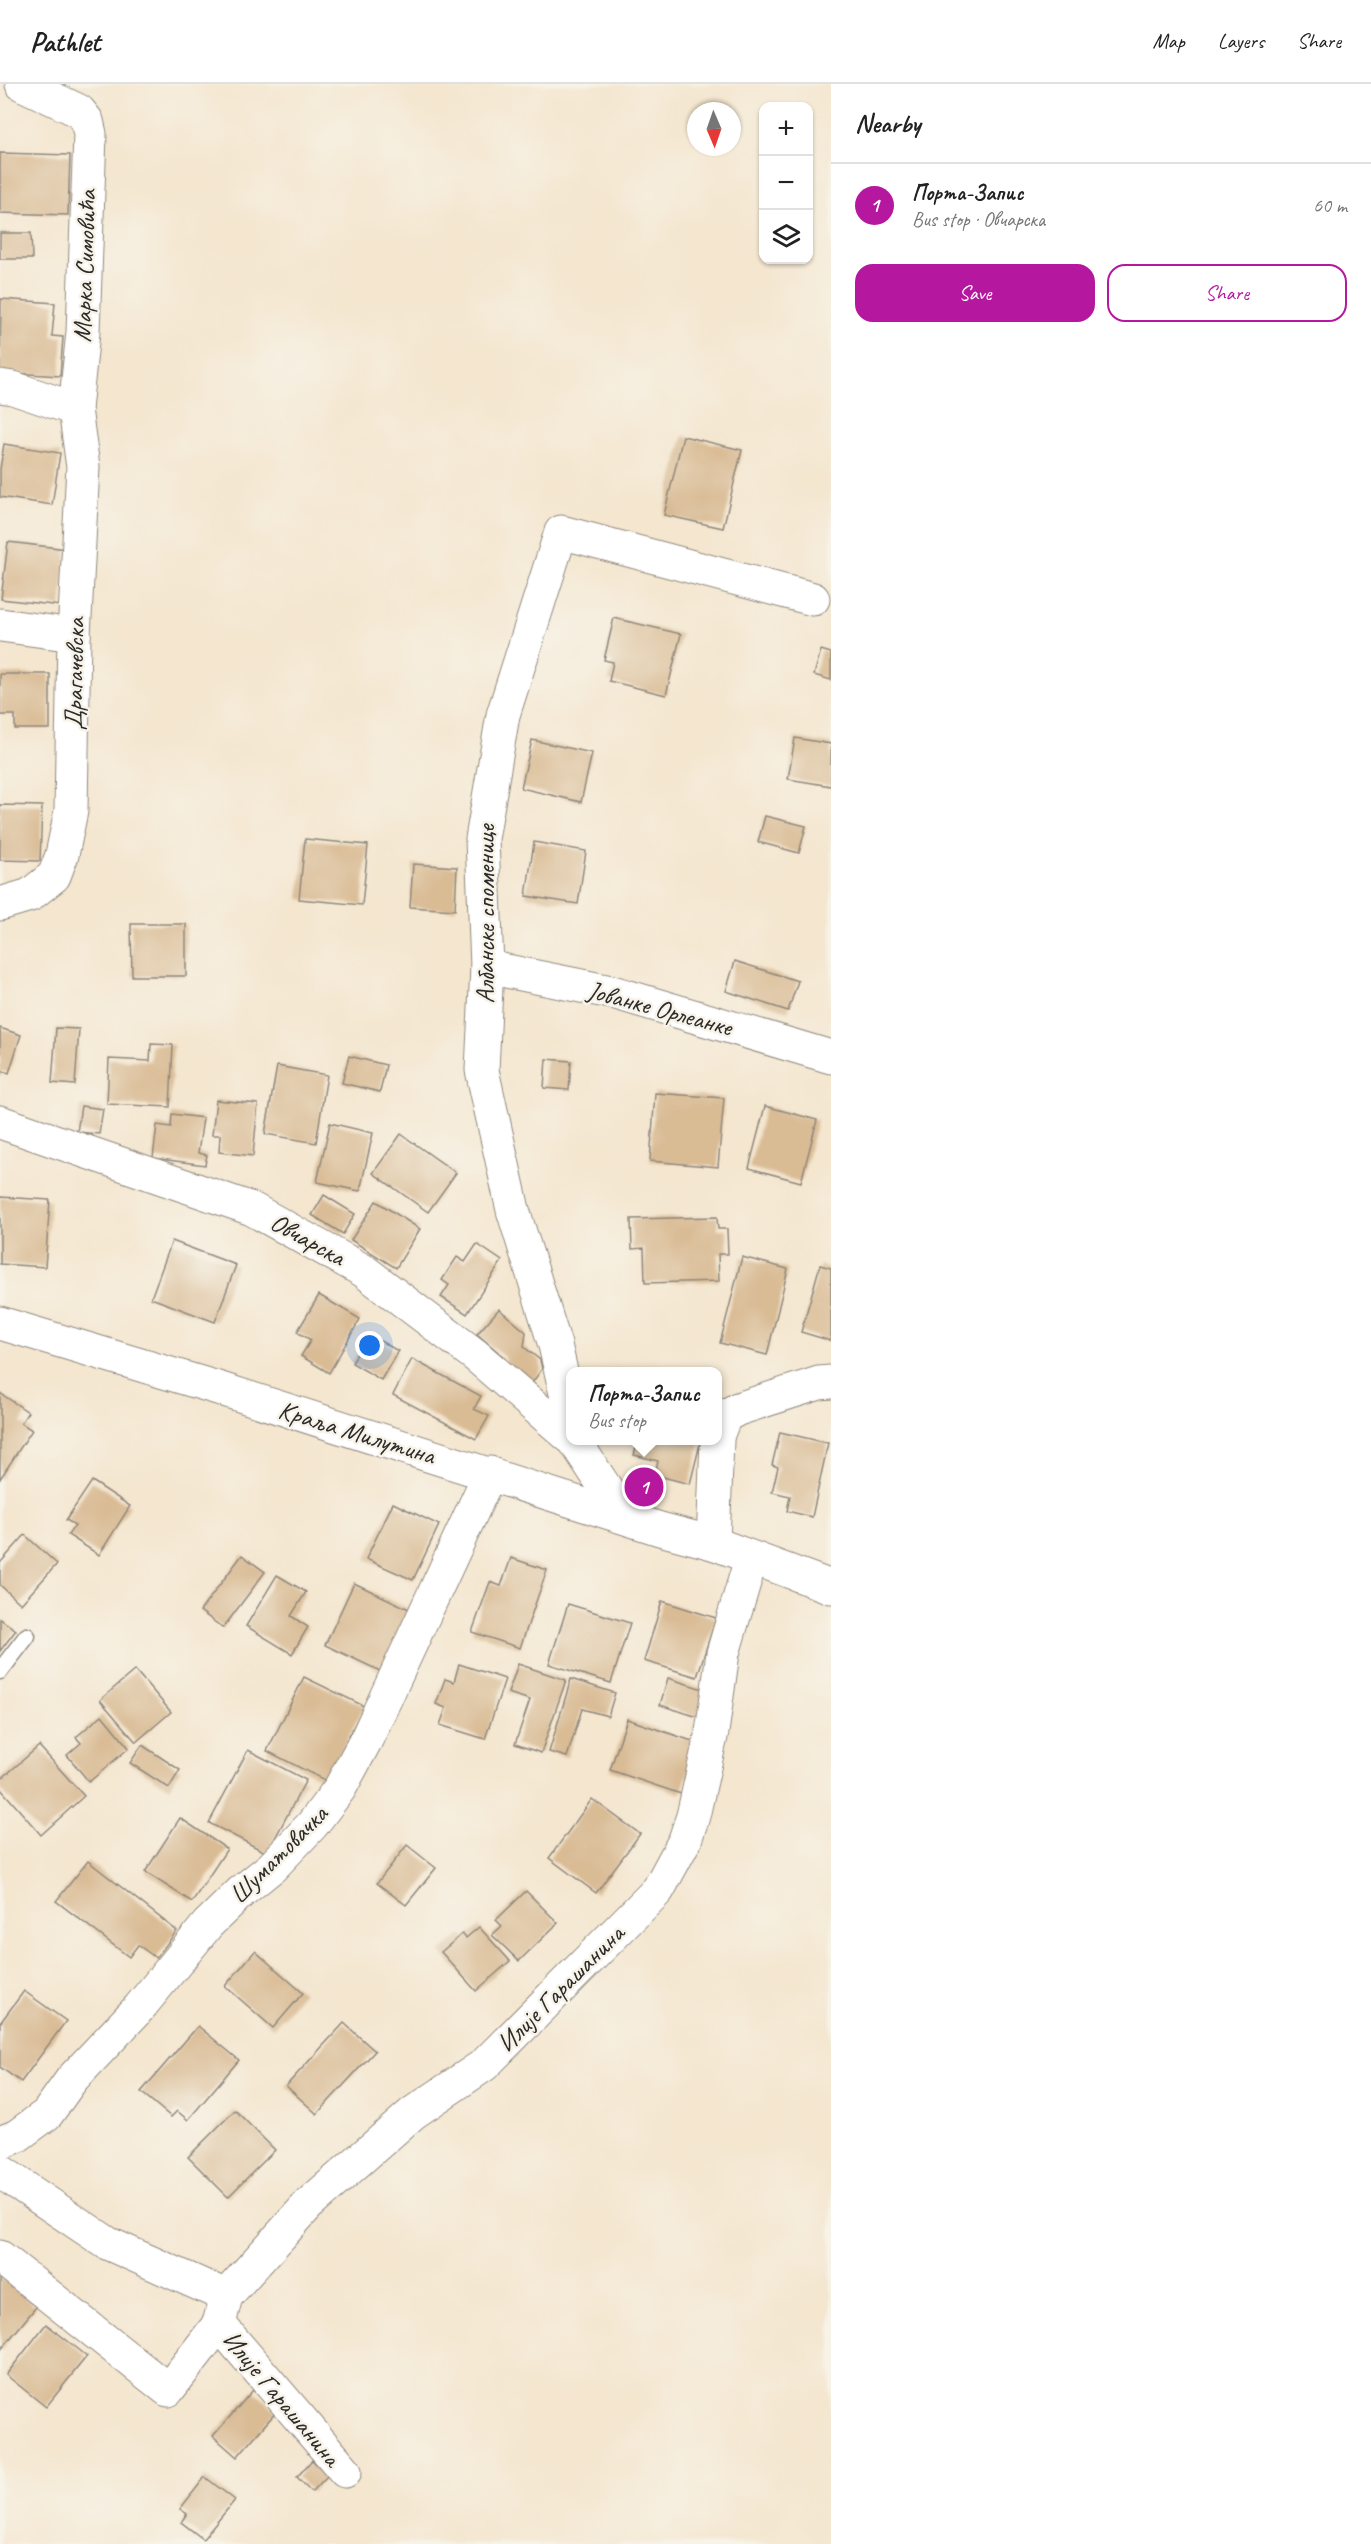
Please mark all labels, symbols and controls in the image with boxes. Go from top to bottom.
text: Pathlet [30,24,100,59]
text: Map [1152,28,1185,54]
text: Layers [1218,28,1264,54]
text: Share [1297,28,1341,54]
north arrow [687,102,741,156]
map controls [759,102,813,264]
button: + [759,102,813,156]
text: Nearby [855,107,920,140]
button: − [759,156,813,210]
text: Порта-Запис [912,179,1023,207]
street label: Марка Симовића [65,188,104,343]
text: 1 [870,193,879,218]
text: 60 m [1313,193,1347,218]
text: Bus stop · Овчарска [912,207,1045,232]
button: layers [759,210,813,264]
button: Save [855,264,1095,322]
button: Share [1107,264,1347,322]
street label: Драгачевска [57,616,92,730]
street label: Албанске споменице [469,823,502,1004]
street label: Јованке Орлеанке [582,973,737,1044]
street label: Овчарска [265,1205,352,1274]
your location [355,1331,384,1360]
popup [566,1367,722,1445]
text: Порта-Запис [588,1380,700,1408]
street label: Краља Милутина [275,1393,440,1472]
text: Bus stop [588,1408,646,1433]
pin: 1 [624,1464,664,1510]
street label: Шуматовачка [222,1797,336,1911]
street label: Илије Гарашанина [490,1916,633,2059]
street label: Илије Гарашанина [215,2324,349,2475]

